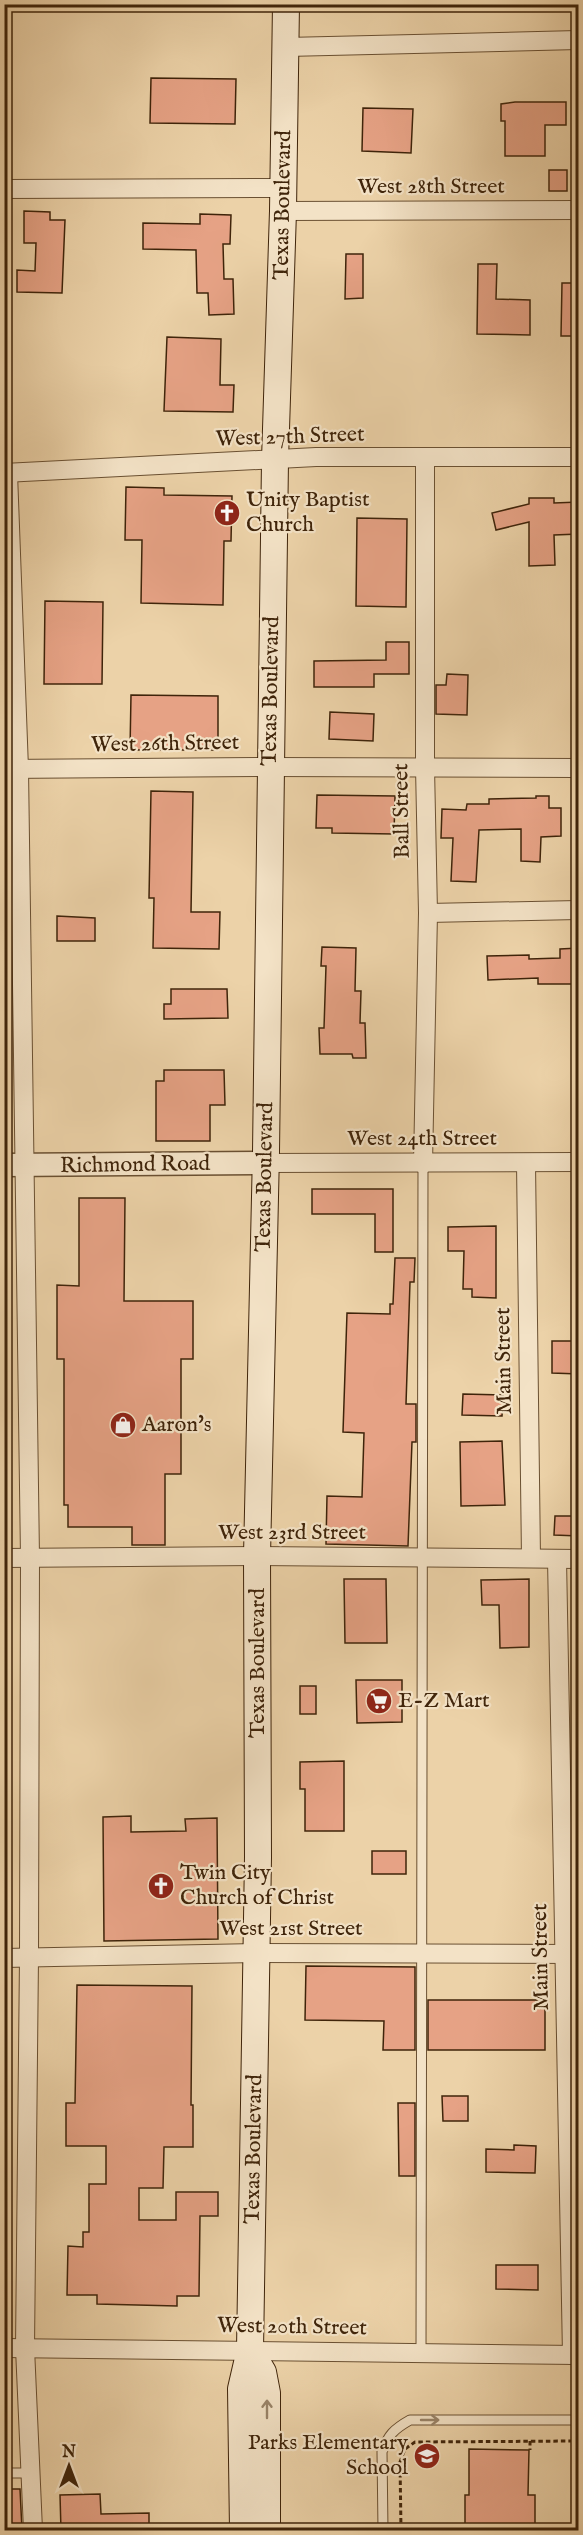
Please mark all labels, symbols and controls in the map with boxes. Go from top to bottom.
street label: Texas Boulevard [268,130,298,280]
street label: West 28th Street [357,173,505,201]
street label: West 27th Street [215,420,365,454]
place label: Unity Baptist Church [246,486,370,539]
church icon: Unity Baptist Church [212,498,242,528]
street label: Texas Boulevard [256,616,286,766]
street label: West 26th Street [91,729,240,759]
street label: Ball Street [387,763,417,859]
street label: Texas Boulevard [250,1102,280,1252]
street label: West 24th Street [347,1125,497,1153]
street label: Richmond Road [60,1150,211,1180]
street label: Main Street [489,1307,519,1415]
shop icon: Aaron's [108,1410,138,1440]
place label: Aaron's [141,1411,212,1439]
street label: West 23rd Street [218,1519,366,1547]
street label: Texas Boulevard [244,1588,272,1738]
supermarket icon: E-Z Mart [364,1686,394,1716]
place label: E-Z Mart [398,1687,490,1715]
place label: Twin City Church of Christ [180,1859,334,1912]
church icon: Twin City Church of Christ [146,1871,176,1901]
street label: Main Street [526,1903,556,2011]
street label: West 21st Street [219,1915,363,1943]
street label: Texas Boulevard [239,2074,269,2224]
street label: West 20th Street [217,2312,368,2342]
one-way arrow [261,2400,273,2420]
one-way arrow [419,2414,439,2426]
place label: Parks Elementary School [248,2429,408,2482]
north arrow [39,2436,99,2496]
school or university icon: Parks Elementary School [412,2441,442,2471]
text: N [61,2443,76,2463]

